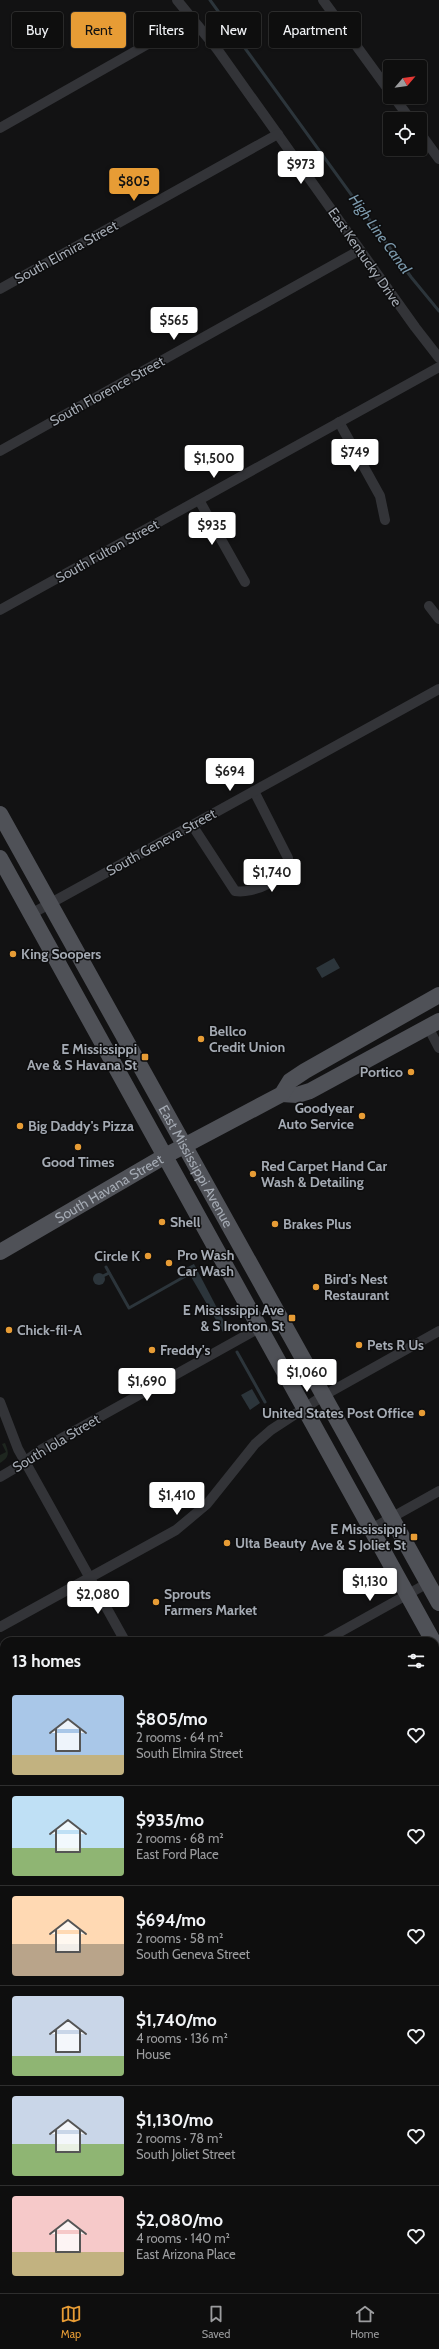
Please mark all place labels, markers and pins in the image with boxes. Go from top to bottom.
pin: $973 [277,151,325,185]
pin: $805 [110,168,158,202]
pin: $565 [150,307,198,341]
pin: $749 [331,439,379,473]
pin: $1,500 [181,445,247,479]
pin: $935 [188,512,236,546]
pin: $694 [206,758,254,792]
pin: $1,740 [239,859,305,893]
place label: King Soopers [21,945,101,963]
marker: King Soopers [8,949,18,959]
place label: Bellco Credit Union [209,1022,285,1056]
marker: Bellco Credit Union [196,1034,206,1044]
place label: E Mississippi Ave & S Havana St [27,1040,137,1074]
marker: E Mississippi Ave & S Havana St [140,1052,150,1062]
place label: Portico [360,1063,403,1081]
marker: Portico [406,1067,416,1077]
place label: Goodyear Auto Service [278,1099,354,1133]
marker: Goodyear Auto Service [357,1111,367,1121]
place label: Big Daddy's Pizza [28,1117,134,1135]
marker: Big Daddy's Pizza [15,1121,25,1131]
marker: Good Times [73,1142,83,1152]
place label: Good Times [42,1153,114,1171]
place label: Red Carpet Hand Car Wash & Detailing [261,1157,388,1191]
marker: Red Carpet Hand Car Wash & Detailing [248,1169,258,1179]
place label: Shell [170,1213,201,1231]
place label: Brakes Plus [283,1215,352,1233]
marker: Shell [157,1217,167,1227]
marker: Brakes Plus [270,1219,280,1229]
place label: Pro Wash Car Wash [177,1246,234,1280]
place label: Circle K [94,1247,140,1265]
marker: Circle K [143,1251,153,1261]
marker: Pro Wash Car Wash [164,1258,174,1268]
place label: Bird's Nest Restaurant [324,1270,389,1304]
marker: Bird's Nest Restaurant [311,1282,321,1292]
place label: E Mississippi Ave & S Ironton St [183,1301,284,1335]
marker: E Mississippi Ave & S Ironton St [287,1313,297,1323]
place label: Chick-fil-A [17,1321,82,1339]
marker: Chick-fil-A [4,1325,14,1335]
place label: Pets R Us [367,1336,424,1354]
marker: Pets R Us [354,1340,364,1350]
place label: Freddy's [160,1341,210,1359]
marker: Freddy's [147,1345,157,1355]
pin: $1,060 [274,1359,340,1393]
pin: $1,690 [114,1368,180,1402]
place label: United States Post Office [262,1404,414,1422]
marker: United States Post Office [417,1408,427,1418]
pin: $1,410 [144,1482,210,1516]
place label: E Mississippi Ave & S Joliet St [311,1520,406,1554]
marker: E Mississippi Ave & S Joliet St [409,1532,419,1542]
place label: Ulta Beauty [235,1534,307,1552]
marker: Ulta Beauty [222,1538,232,1548]
pin: $1,130 [337,1568,403,1602]
pin: $2,080 [65,1581,131,1615]
place label: Sprouts Farmers Market [164,1585,257,1619]
marker: Sprouts Farmers Market [151,1597,161,1607]

